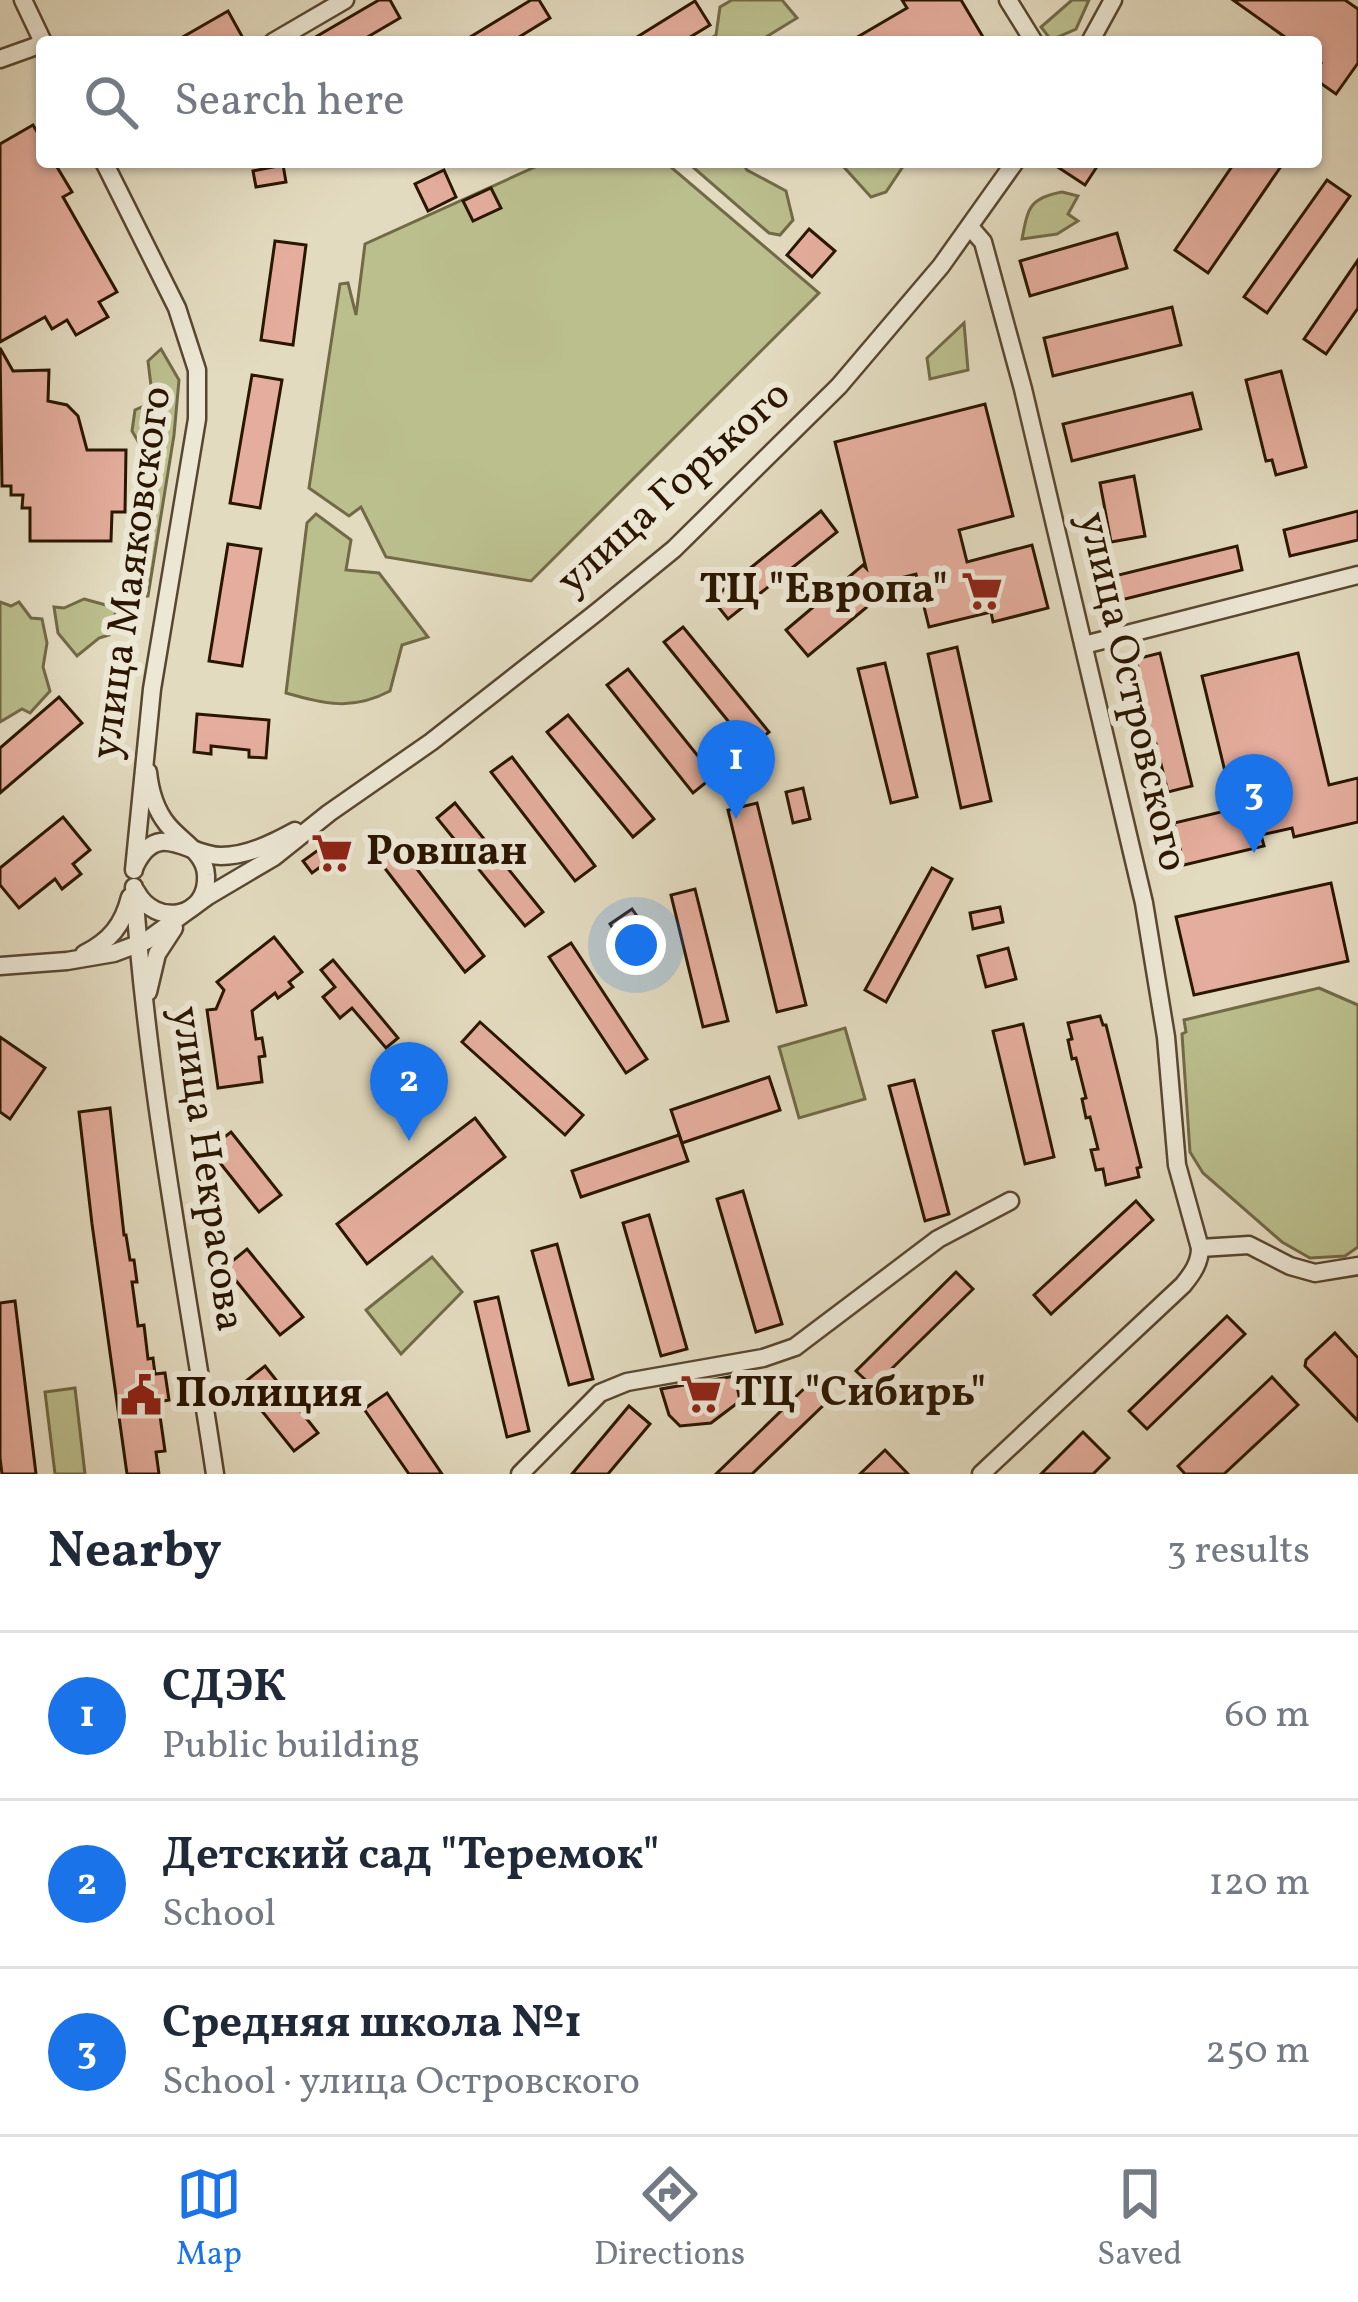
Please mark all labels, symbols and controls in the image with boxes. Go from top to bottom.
search box [36,36,1322,168]
icon: search [78,69,144,135]
text: Search here [174,71,405,134]
street label: улица Горького [545,368,805,610]
street label: улица Маяковского [78,383,188,763]
street label: улица Островского [1061,507,1201,877]
place label: ТЦ "Европа" [699,562,948,621]
supermarket icon: ТЦ "Европа" [959,568,1005,614]
pin: 1 [697,720,775,819]
pin: 3 [1215,754,1293,853]
place label: Ровшан [366,824,527,883]
supermarket icon: Ровшан [309,830,355,876]
your location [606,915,666,975]
street label: улица Некрасова [154,1003,258,1335]
pin: 2 [370,1042,448,1141]
place label: ТЦ "Сибирь" [735,1365,986,1424]
place label: Полиция [175,1366,363,1425]
supermarket icon: ТЦ "Сибирь" [678,1371,724,1417]
public building icon: Полиция [118,1372,164,1418]
text: Nearby [48,1517,222,1588]
text: 3 results [1167,1525,1310,1579]
text: СДЭК [162,1657,286,1720]
text: 1 [79,1689,95,1743]
text: 60 m [1225,1689,1310,1743]
text: Public building [162,1720,420,1774]
text: Детский сад "Теремок" [162,1825,660,1888]
text: 2 [77,1857,97,1911]
text: 120 m [1209,1857,1310,1911]
text: School [162,1888,276,1942]
text: Средняя школа №1 [162,1993,582,2056]
text: 3 [77,2025,97,2079]
text: 250 m [1205,2025,1310,2079]
text: School · улица Островского [162,2056,640,2110]
tab: Map [176,2161,242,2279]
tab: Directions [594,2161,745,2279]
tab: Saved [1097,2161,1182,2279]

